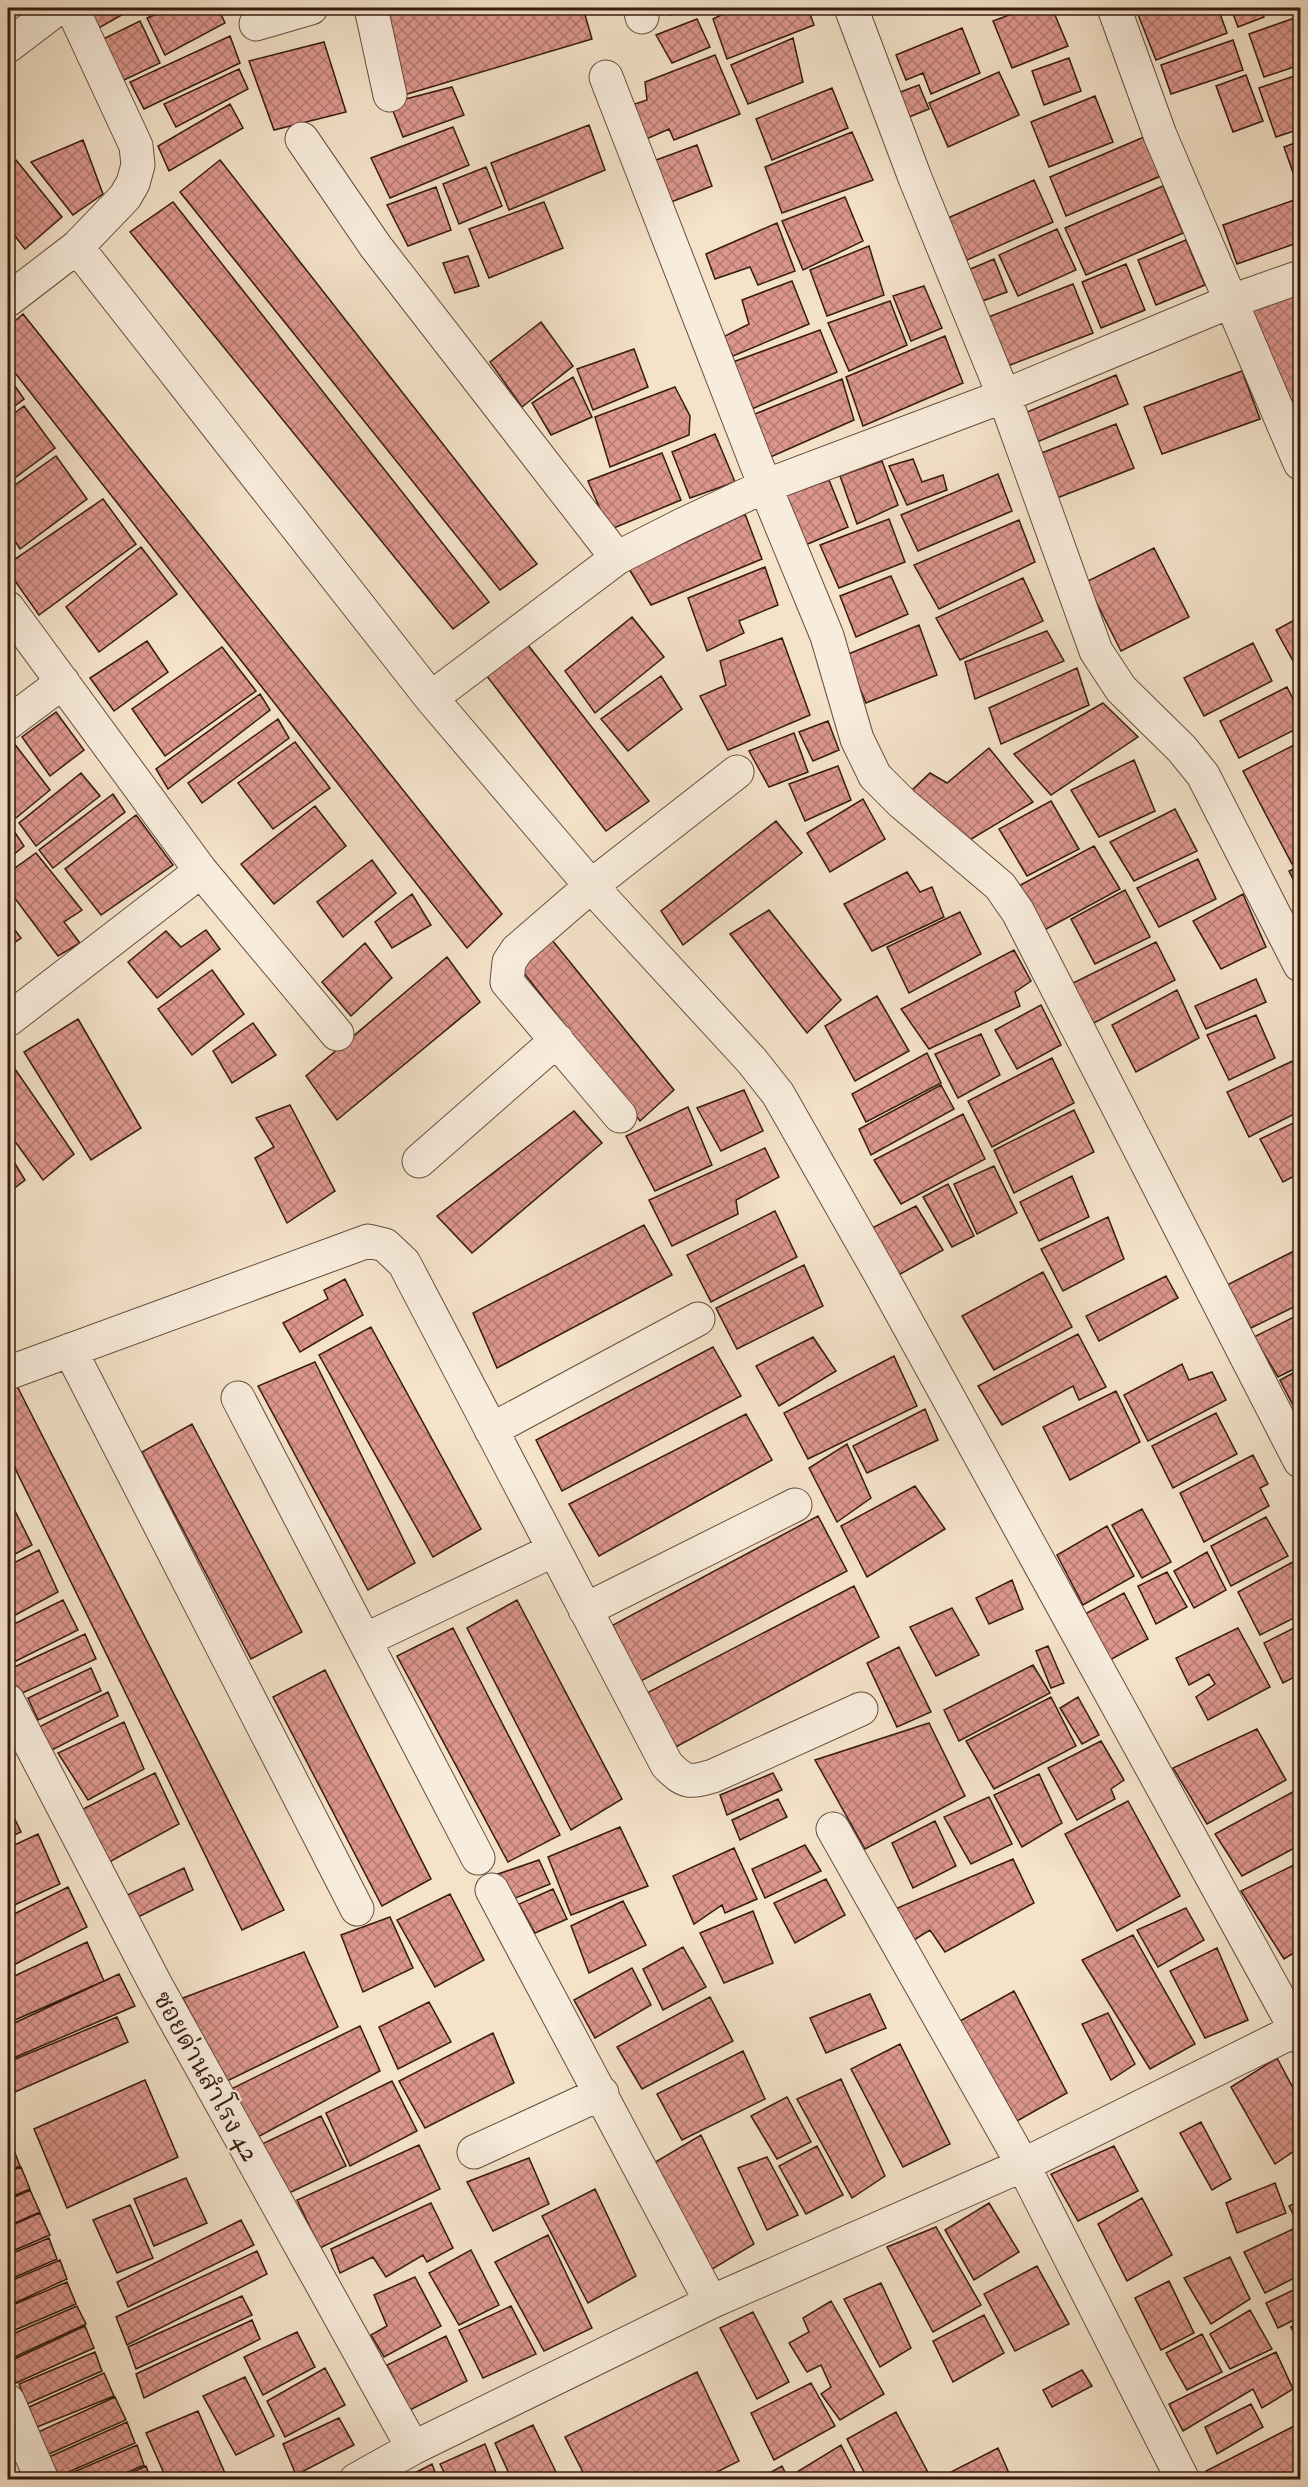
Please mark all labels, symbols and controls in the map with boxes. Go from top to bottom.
street label: ซอยด่านสำโรง 42 [146,1984,269,2167]

